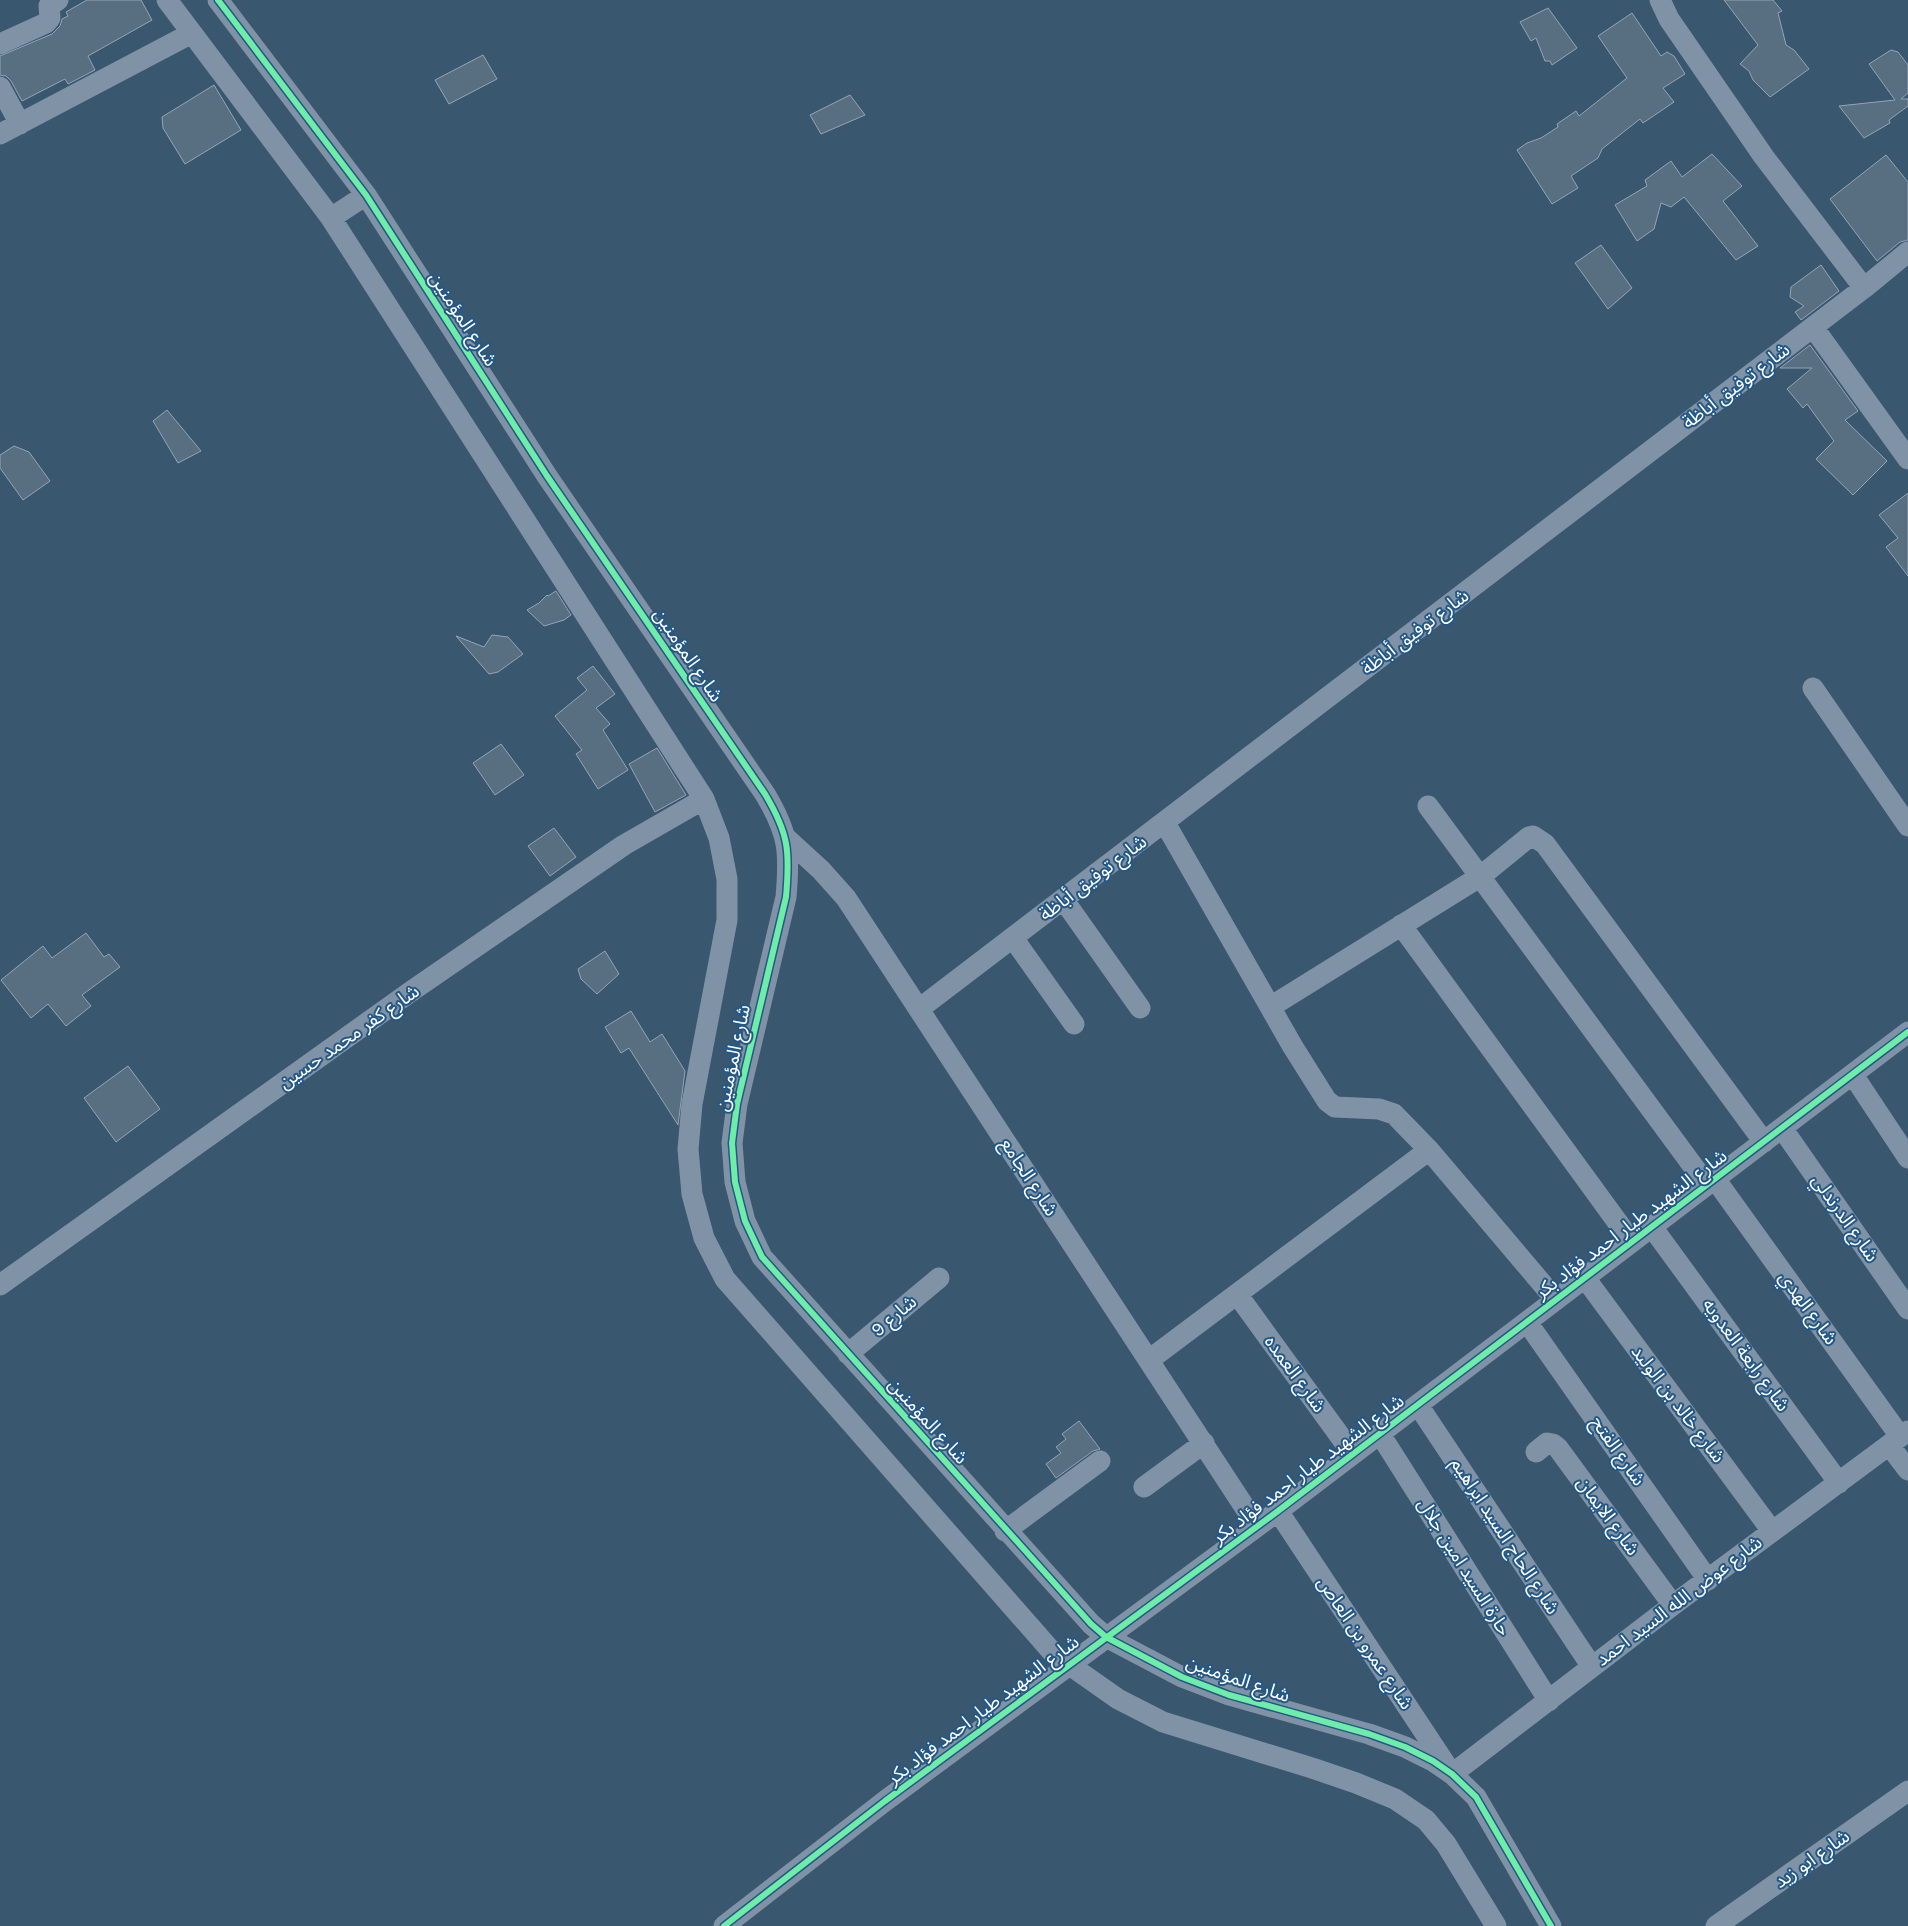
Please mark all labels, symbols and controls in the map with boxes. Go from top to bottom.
street label: شارع المؤمنين [423,268,502,372]
street label: شارع توفيق أباظة [1678,338,1795,435]
street label: شارع توفيق أباظة [1357,584,1474,681]
street label: شارع المؤمنين [647,604,727,707]
street label: شارع توفيق أباظة [1035,830,1152,927]
street label: شارع كفر محمد حسين [274,980,425,1095]
street label: شارع المؤمنين [711,1003,757,1114]
street label: شارع الجامع [993,1134,1062,1222]
street label: شارع الشهيد طيار احمد فؤاد بكر [1530,1145,1733,1306]
street label: شارع الدرندلي [1804,1170,1883,1268]
street label: شارع الهدي [1771,1267,1842,1351]
street label: شارع 9 [867,1291,922,1343]
street label: شارع رابعة العدويه [1696,1294,1794,1417]
street label: شارع العمده [1258,1331,1330,1418]
street label: شارع خالد بن الوليد [1625,1341,1729,1468]
street label: شارع المؤمنين [882,1373,972,1470]
street label: شارع الشهيد طيار احمد فؤاد بكر [1207,1390,1410,1551]
street label: شارع الفتح [1584,1412,1650,1492]
street label: شارع الحاج السيد ابراهيم [1444,1453,1564,1620]
street label: شارع الايمان [1570,1472,1644,1561]
street label: حارة السيد امين جلال [1413,1494,1515,1640]
street label: شارع عوض الله السيد احمد [1592,1531,1768,1672]
street label: شارع عمرو بن العاص [1311,1572,1418,1715]
street label: شارع الشهيد طيار احمد فؤاد بكر [882,1631,1085,1792]
street label: شارع المؤمنين [1183,1651,1293,1709]
street label: شارع ابو زيد [1770,1825,1855,1895]

